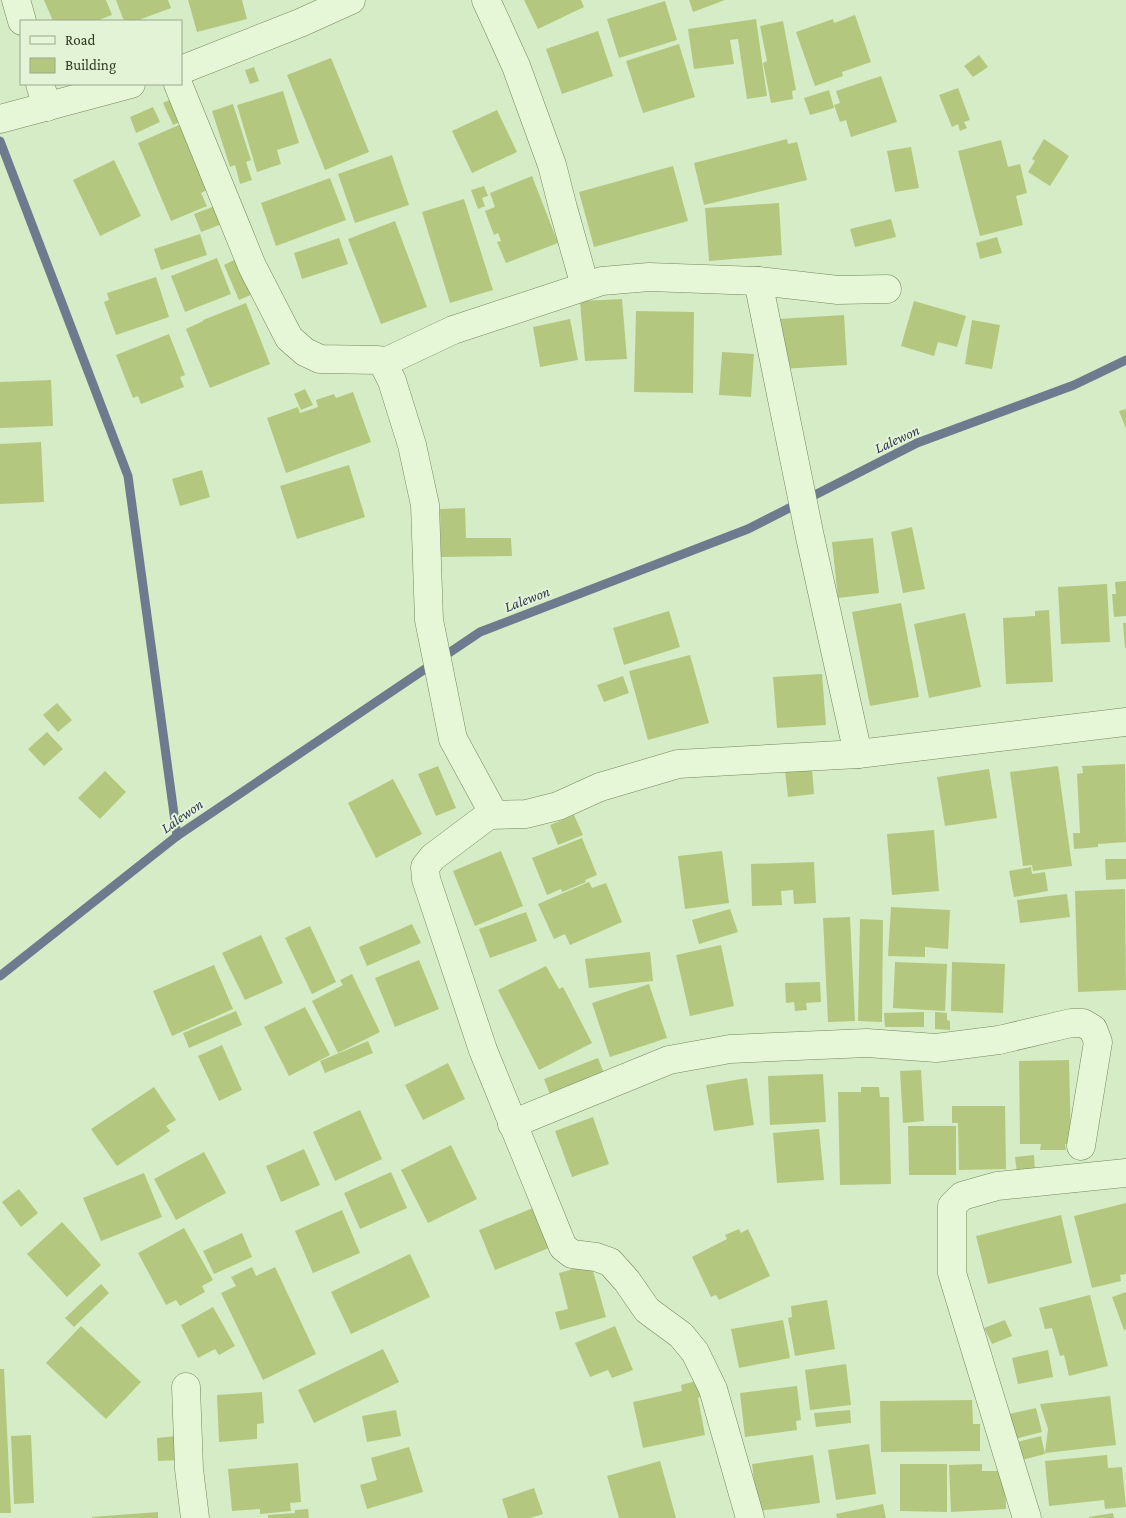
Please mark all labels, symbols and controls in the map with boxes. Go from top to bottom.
legend [20,20,182,85]
text: Road [65,32,96,48]
text: Building [65,57,116,74]
water label: Lalewon [872,422,922,456]
water label: Lalewon [502,583,552,615]
water label: Lalewon [158,796,206,836]

